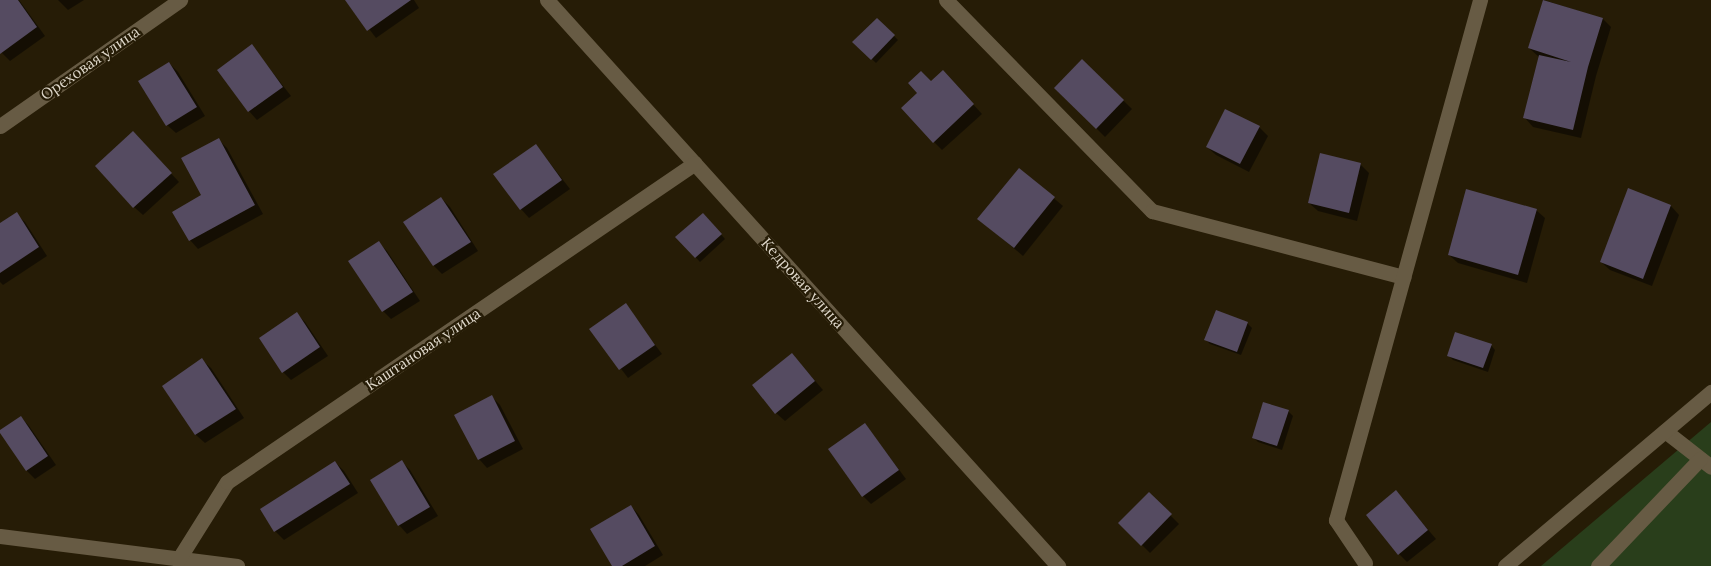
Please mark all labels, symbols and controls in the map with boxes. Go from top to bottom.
street label: Ореховая улица [37,22,143,104]
street label: Кедровая улица [758,234,848,332]
street label: Каштановая улица [362,304,484,394]

